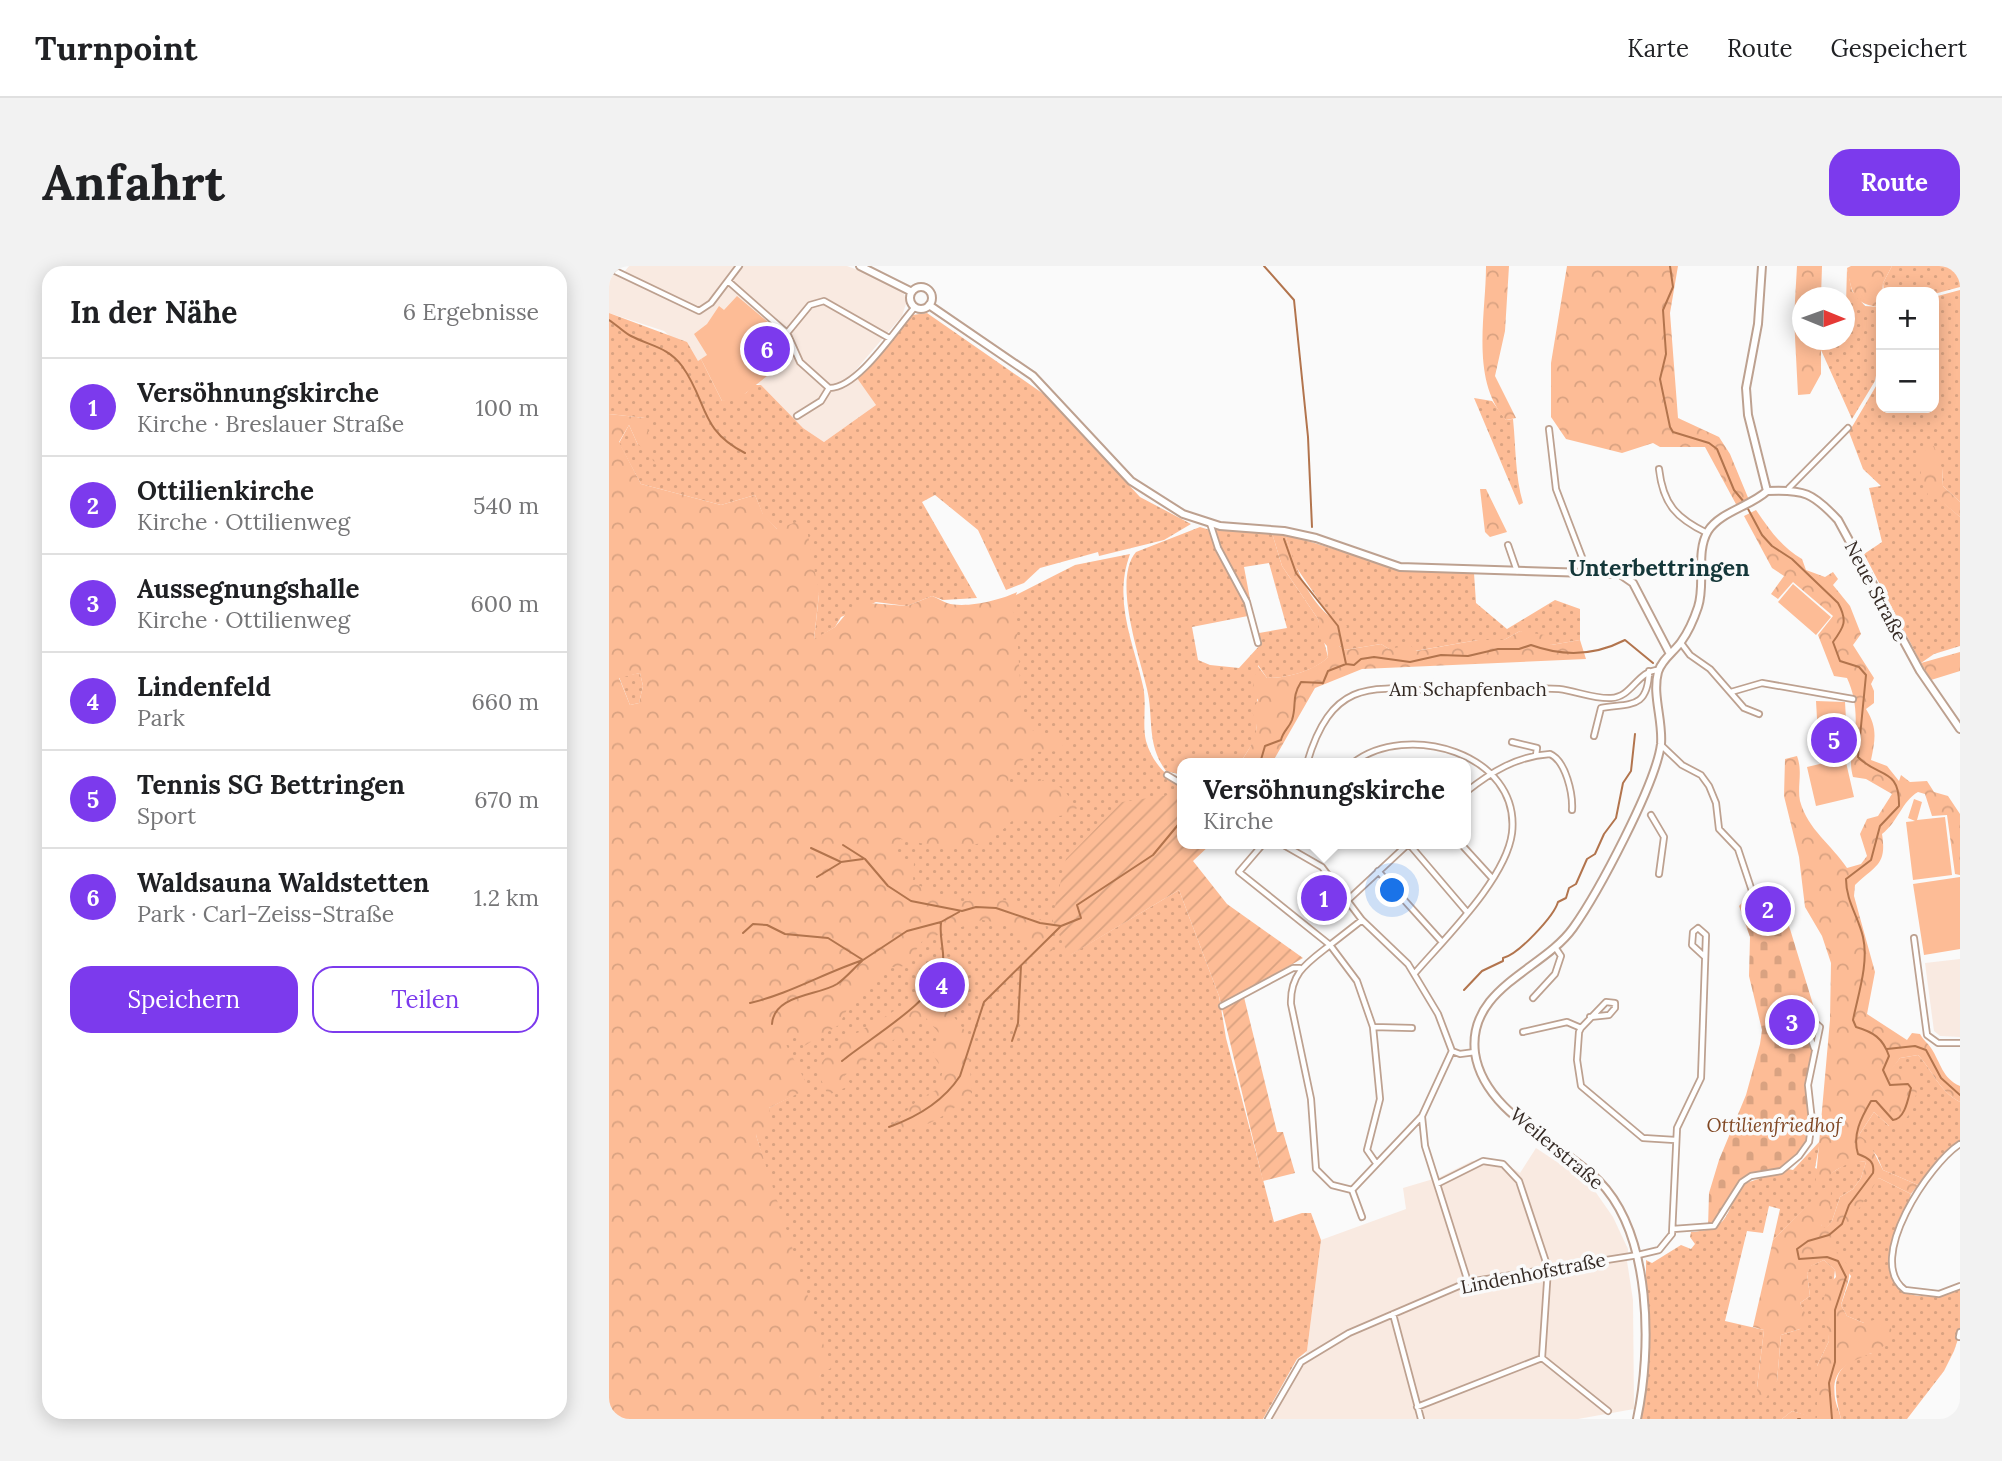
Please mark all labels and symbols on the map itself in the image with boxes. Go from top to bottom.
north arrow [1792,287,1855,350]
pin: 6 [744,323,790,375]
street label: Neue Straße [1839,537,1913,645]
district label: Unterbettringen [1568,553,1750,582]
street label: Am Schapfenbach [1388,677,1547,701]
pin: 5 [1811,714,1857,766]
pin: 1 [1301,872,1347,924]
your location [1375,873,1409,907]
pin: 2 [1745,883,1791,935]
pin: 4 [919,959,965,1011]
pin: 3 [1769,996,1815,1048]
street label: Weilerstraße [1505,1102,1609,1194]
park label: Ottilienfriedhof [1707,1113,1843,1137]
street label: Lindenhofstraße [1458,1247,1608,1299]

